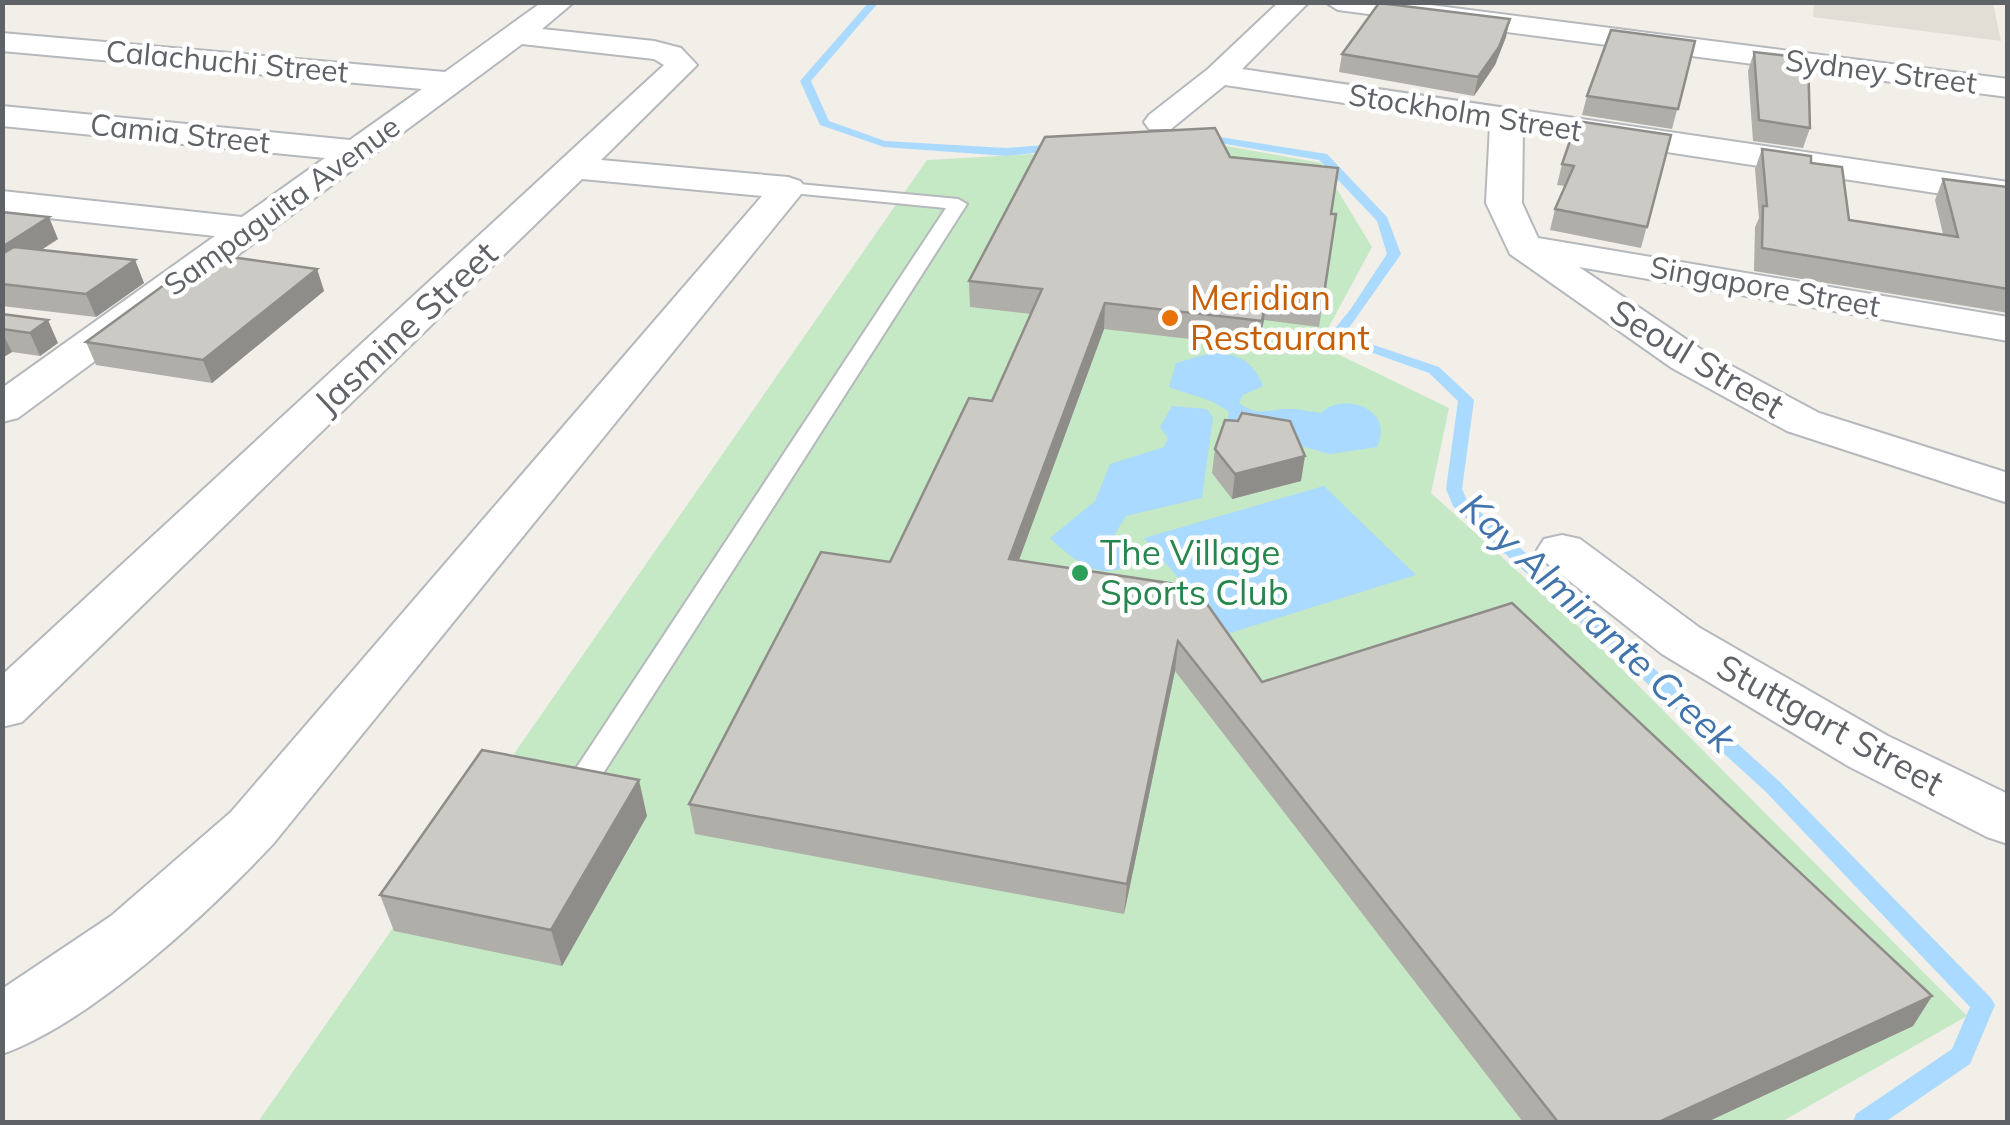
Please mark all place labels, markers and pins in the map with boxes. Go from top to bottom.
place label: Meridian Restaurant [1190,275,1370,359]
marker: Meridian Restaurant [1159,307,1181,329]
place label: The Village Sports Club [1100,530,1289,614]
marker: The Village Sports Club [1069,562,1091,584]

